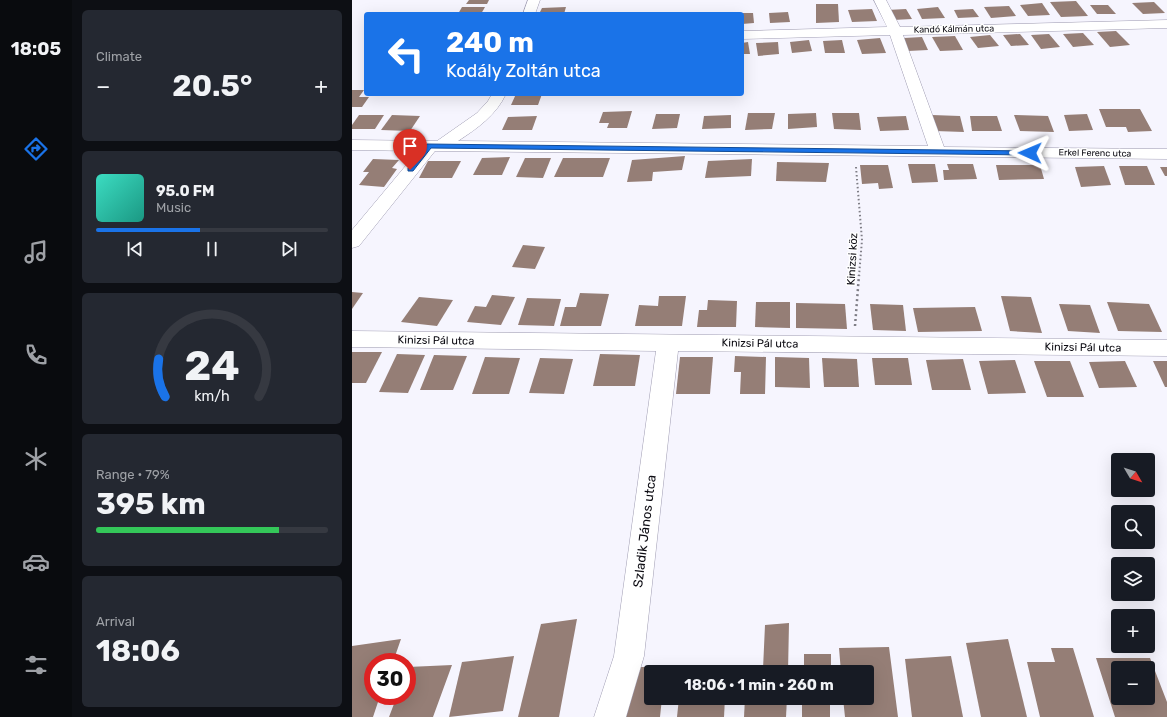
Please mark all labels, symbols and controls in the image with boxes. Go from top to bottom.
street label: Kandó Kálmán utca [914,23,994,35]
text: 240 m [446,26,534,59]
icon: left [380,28,432,80]
text: 18:05 [11,38,61,60]
text: Climate [96,49,142,64]
text: Kodály Zoltán utca [446,60,601,82]
text: 20.5° [172,68,252,104]
text: − [96,73,110,100]
text: + [314,73,328,100]
pin [393,129,427,170]
position arrow [1009,132,1051,174]
icon: directions [22,135,50,163]
icon: arrive [399,135,421,157]
street label: Erkel Ferenc utca [1059,147,1132,159]
text: 95.0 FM [156,182,214,200]
text: Music [156,200,191,215]
street label: Kinizsi köz [845,232,860,286]
icon: music [22,238,50,266]
icon: previous [124,238,146,260]
icon: pause [201,238,223,260]
icon: next [278,238,300,260]
street label: Kinizsi Pál utca [398,333,474,348]
street label: Kinizsi Pál utca [722,336,798,351]
text: 24 [184,340,240,389]
street label: Kinizsi Pál utca [1045,340,1121,355]
icon: phone [22,341,50,369]
text: km/h [194,387,230,404]
icon: climate [22,445,50,473]
north arrow [1111,453,1155,497]
map controls [1111,453,1155,705]
text: Range · 79% [96,467,170,482]
street label: Szladik János utca [630,474,659,588]
text: 395 km [96,486,206,522]
button: search [1111,505,1155,549]
icon: car [22,548,50,576]
button: layers [1111,557,1155,601]
button: + [1111,609,1155,653]
text: Arrival [96,614,135,629]
text: 18:06 [96,633,180,669]
icon: filters [22,651,50,679]
speed limit sign: 30 [364,653,416,705]
button: − [1111,661,1155,705]
text: 18:06 · 1 min · 260 m [684,676,834,694]

